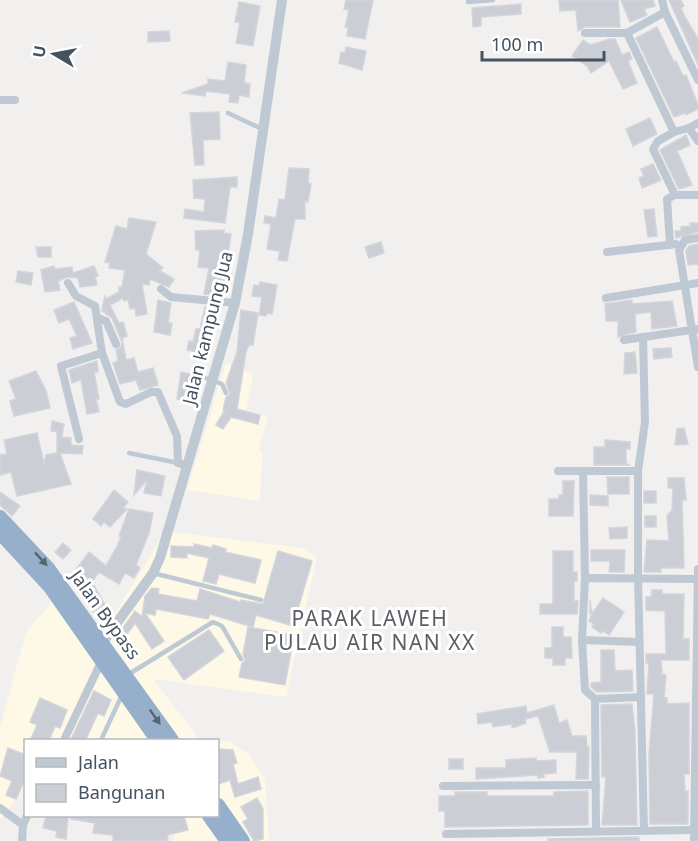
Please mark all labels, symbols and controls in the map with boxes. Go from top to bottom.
north arrow [24,24,84,84]
scale bar [482,24,604,62]
text: 100 m [491,32,543,56]
text: U [27,44,51,59]
street label: Jalan kampung Jua [176,249,238,409]
one-way arrow [34,552,48,567]
street label: Jalan Bypass [64,563,146,664]
district label: PARAK LAWEH PULAU AIR NAN XX [264,604,476,656]
one-way arrow [149,708,161,724]
legend [24,739,219,817]
text: Jalan [76,750,119,774]
text: Bangunan [78,780,165,804]

